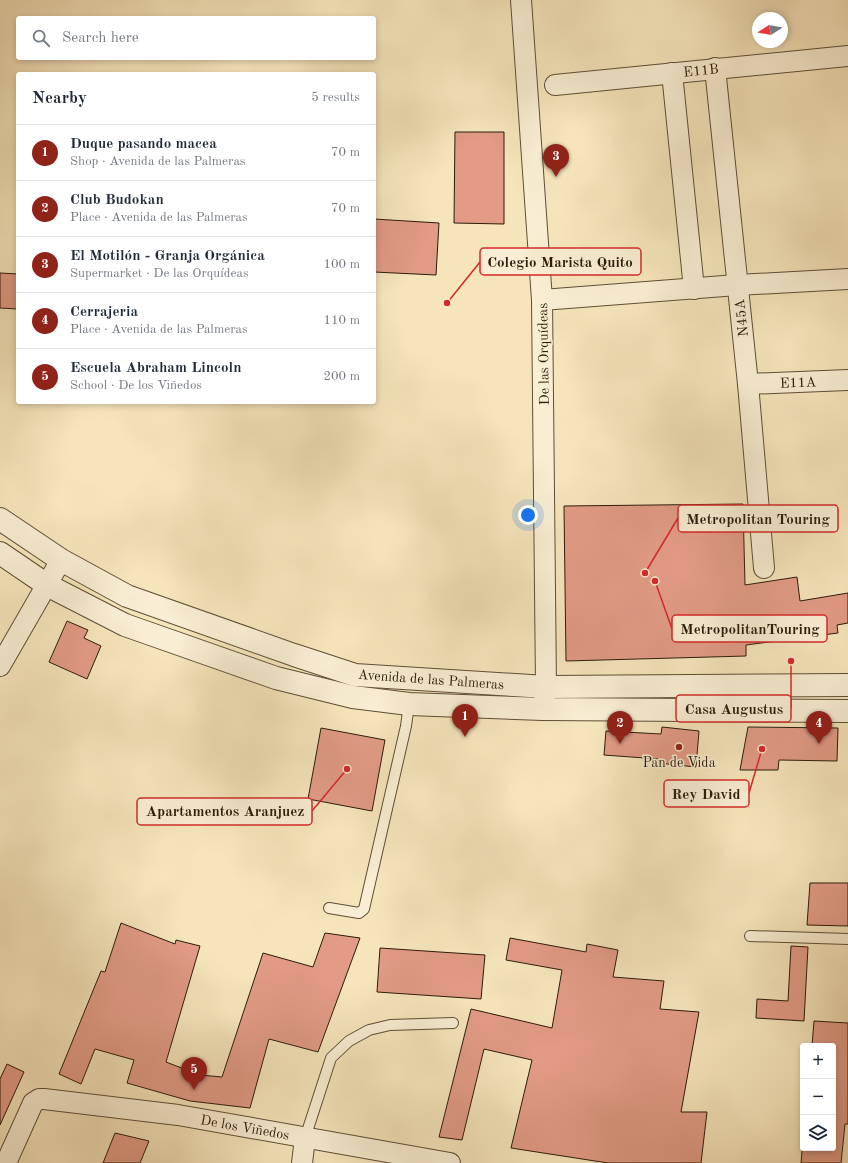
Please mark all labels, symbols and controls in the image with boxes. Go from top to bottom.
north arrow [752,12,788,48]
search box [16,16,376,60]
icon: search [30,27,52,49]
text: Search here [62,31,139,46]
street label: E11B [683,62,720,80]
text: Nearby [32,90,87,107]
text: 5 results [311,91,360,104]
text: Duque pasando macea [70,137,217,152]
pin: 3 [543,144,569,177]
text: 1 [41,146,49,159]
text: 70 m [331,146,360,159]
text: Shop · Avenida de las Palmeras [70,155,245,168]
text: Club Budokan [70,193,164,208]
text: 2 [41,202,49,215]
text: 70 m [331,202,360,215]
text: Place · Avenida de las Palmeras [70,211,248,224]
callout: Colegio Marista Quito [480,248,641,275]
text: El Motilón - Granja Orgánica [70,249,265,264]
text: Colegio Marista Quito [487,256,633,271]
text: 3 [41,258,49,271]
text: 100 m [323,258,360,271]
text: Supermarket · De las Orquídeas [70,267,249,280]
street label: N45A [733,298,751,337]
street label: De las Orquídeas [536,303,552,405]
text: Cerrajeria [70,305,138,320]
text: 4 [41,314,49,327]
text: 110 m [323,314,360,327]
text: Place · Avenida de las Palmeras [70,323,248,336]
text: Escuela Abraham Lincoln [70,361,242,376]
text: 5 [41,370,49,383]
text: 200 m [323,370,360,383]
street label: E11A [779,375,817,391]
text: School · De los Viñedos [70,379,202,392]
your location [518,505,538,525]
callout: Metropolitan Touring [678,505,838,532]
text: Metropolitan Touring [686,513,830,528]
callout: MetropolitanTouring [672,615,827,642]
text: MetropolitanTouring [680,623,820,638]
street label: Avenida de las Palmeras [357,668,505,692]
callout: Casa Augustus [676,695,791,722]
text: Casa Augustus [685,703,783,718]
pin: 1 [452,704,478,737]
pin: 2 [607,711,633,744]
pin: 4 [806,711,832,744]
marker: Pan de Vida [674,742,684,752]
place label: Pan de Vida [642,756,716,770]
callout: Rey David [664,780,749,807]
text: Rey David [671,788,741,803]
callout: Apartamentos Aranjuez [137,798,312,825]
text: Apartamentos Aranjuez [146,805,304,820]
map controls [800,1043,836,1151]
button: + [800,1043,836,1079]
pin: 5 [181,1057,207,1090]
button: − [800,1079,836,1115]
street label: De los Viñedos [199,1113,291,1143]
button: layers [800,1115,836,1151]

